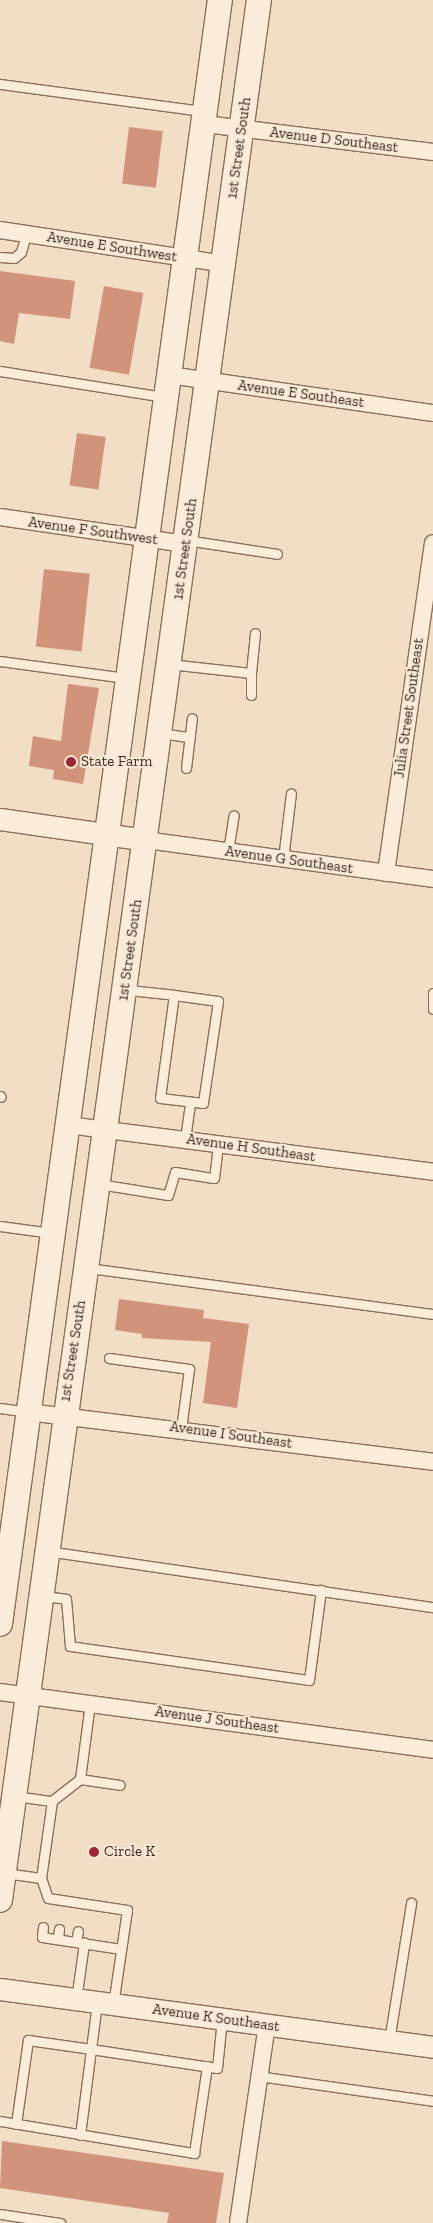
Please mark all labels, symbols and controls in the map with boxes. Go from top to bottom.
street label: 1st Street South [223,96,255,200]
street label: Avenue D Southeast [269,123,399,157]
street label: Avenue E Southwest [46,228,178,266]
street label: Avenue E Southeast [237,376,365,412]
street label: 1st Street South [169,497,201,601]
street label: Avenue F Southwest [27,513,159,549]
street label: Julia Street Southeast [390,637,428,779]
place label: State Farm [81,753,152,771]
marker: State Farm [65,756,77,768]
street label: Avenue G Southeast [224,842,354,878]
street label: 1st Street South [114,898,146,1002]
street label: Avenue H Southeast [185,1130,317,1166]
street label: 1st Street South [56,1299,90,1403]
street label: Avenue I Southeast [169,1417,293,1453]
street label: Avenue J Southeast [154,1702,280,1738]
place label: Circle K [104,1843,155,1861]
marker: Circle K [88,1846,100,1858]
street label: Avenue K Southeast [151,2000,281,2036]

